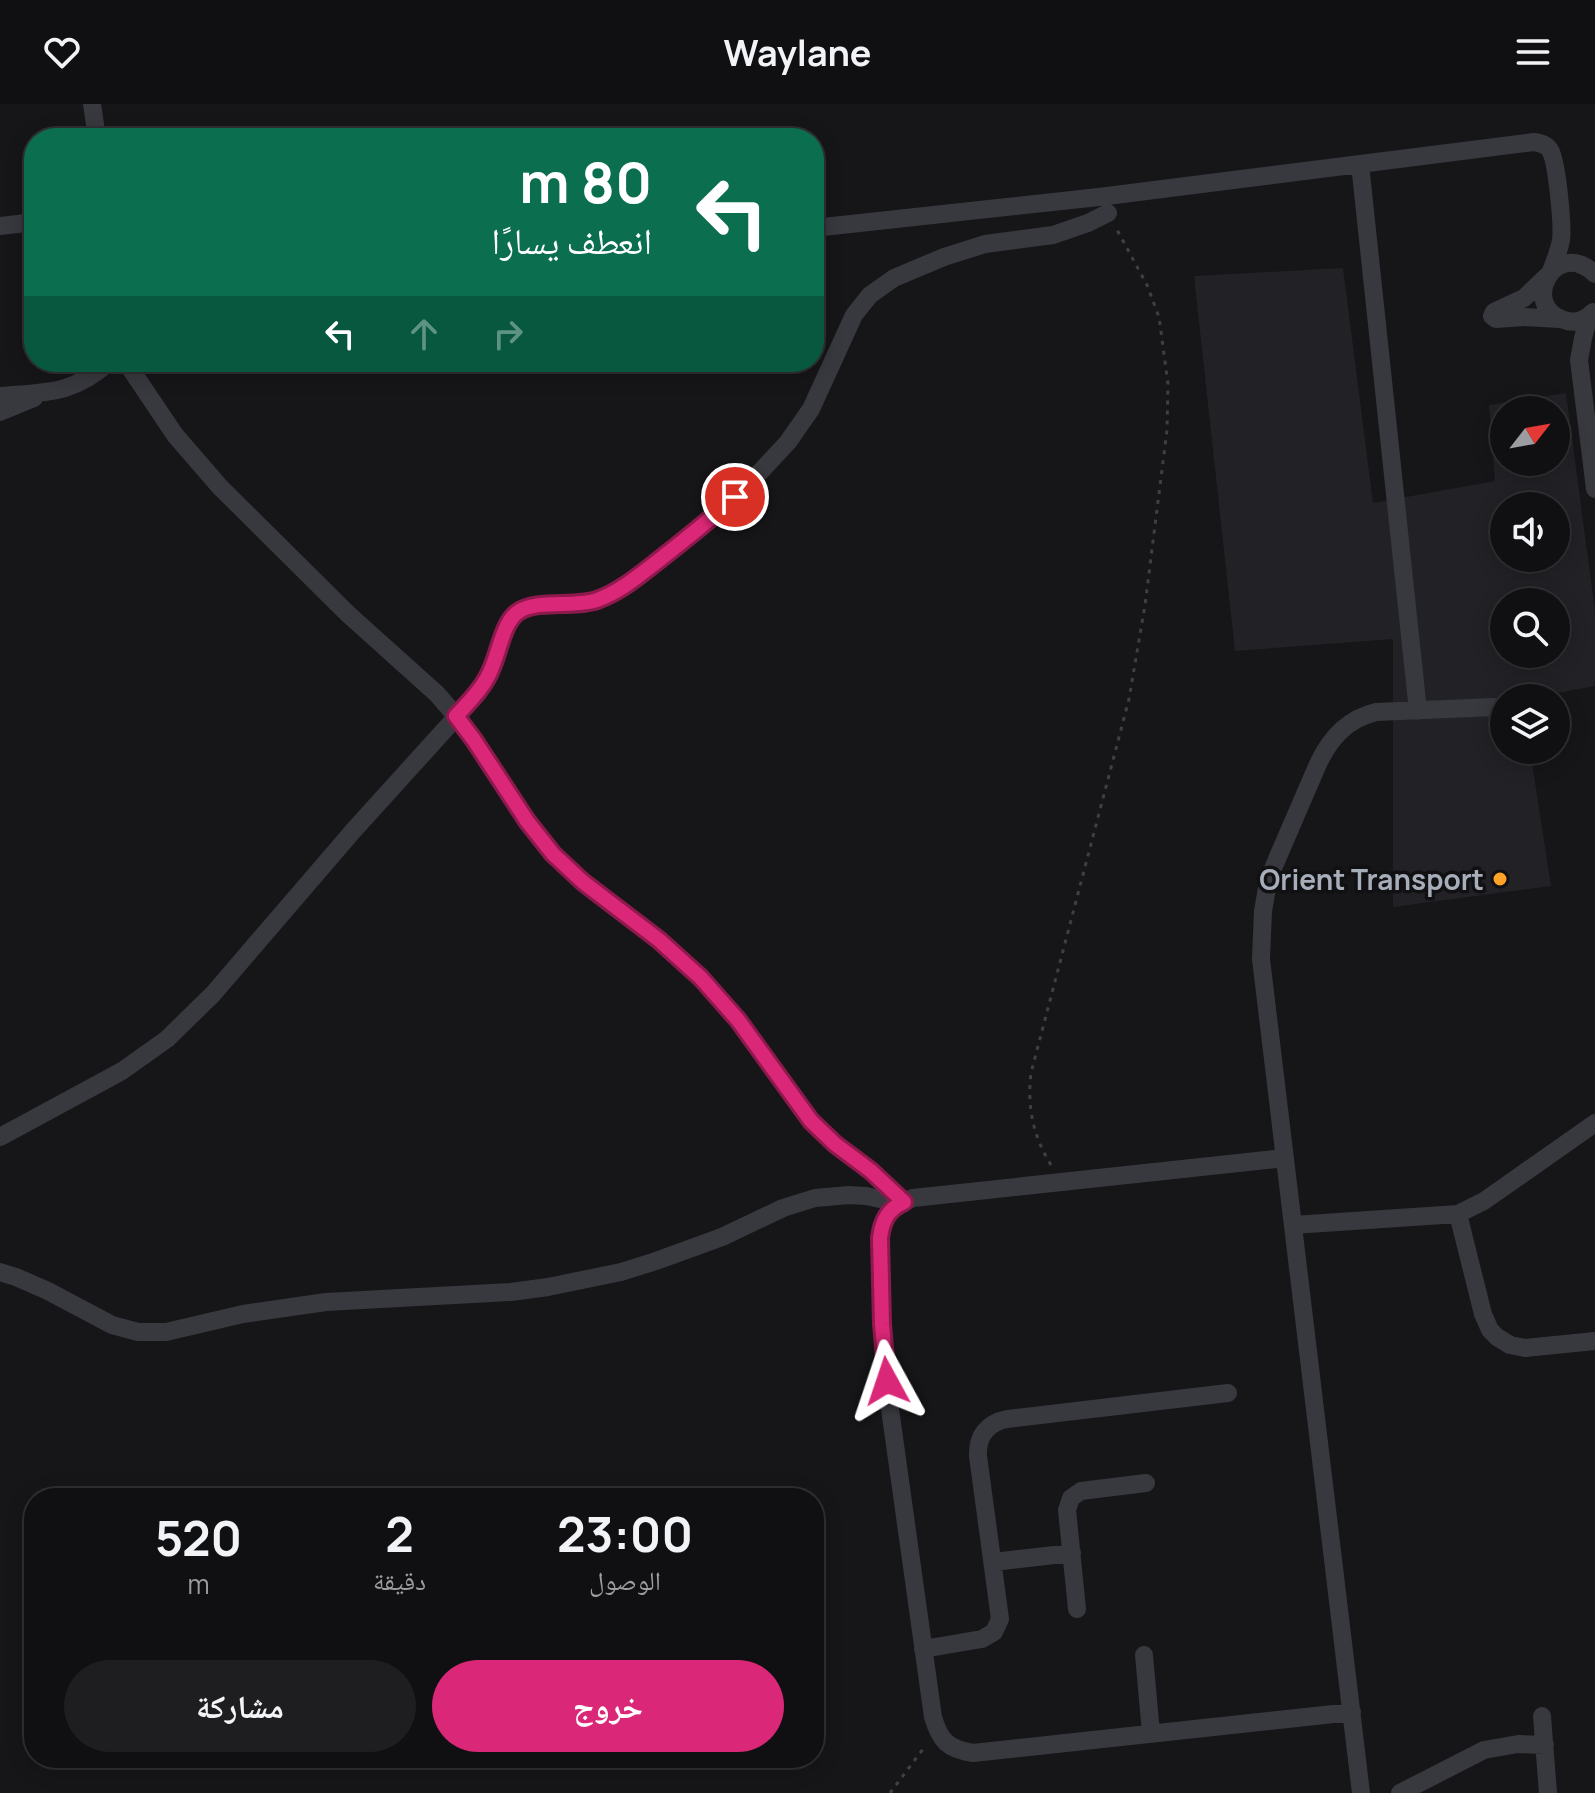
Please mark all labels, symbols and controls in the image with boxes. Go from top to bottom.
text: Waylane [723,28,872,77]
icon: heart [40,30,84,74]
icon: menu [1511,30,1555,74]
text: 80 m [519,143,652,220]
icon: left [680,160,784,264]
text: انعطف يسارًا [492,216,652,265]
icon: left [318,312,362,356]
icon: ahead [402,312,446,356]
icon: right [486,312,530,356]
north arrow [1490,396,1570,476]
map controls [1490,396,1570,764]
pin [701,463,769,531]
icon: arrive [713,475,757,519]
button: sound [1490,492,1570,572]
button: search [1490,588,1570,668]
button: layers [1490,684,1570,764]
place label: Orient Transport [1259,860,1484,898]
marker: Orient Transport [1491,870,1509,888]
position arrow [845,1339,929,1423]
text: 2 [385,1501,414,1566]
text: 23:00 [557,1501,693,1566]
text: 520 [155,1505,242,1570]
text: دقيقة [373,1562,426,1598]
text: الوصول [589,1562,661,1598]
text: m [188,1566,210,1602]
button: مشاركة [64,1660,416,1752]
button: خروج [432,1660,784,1752]

